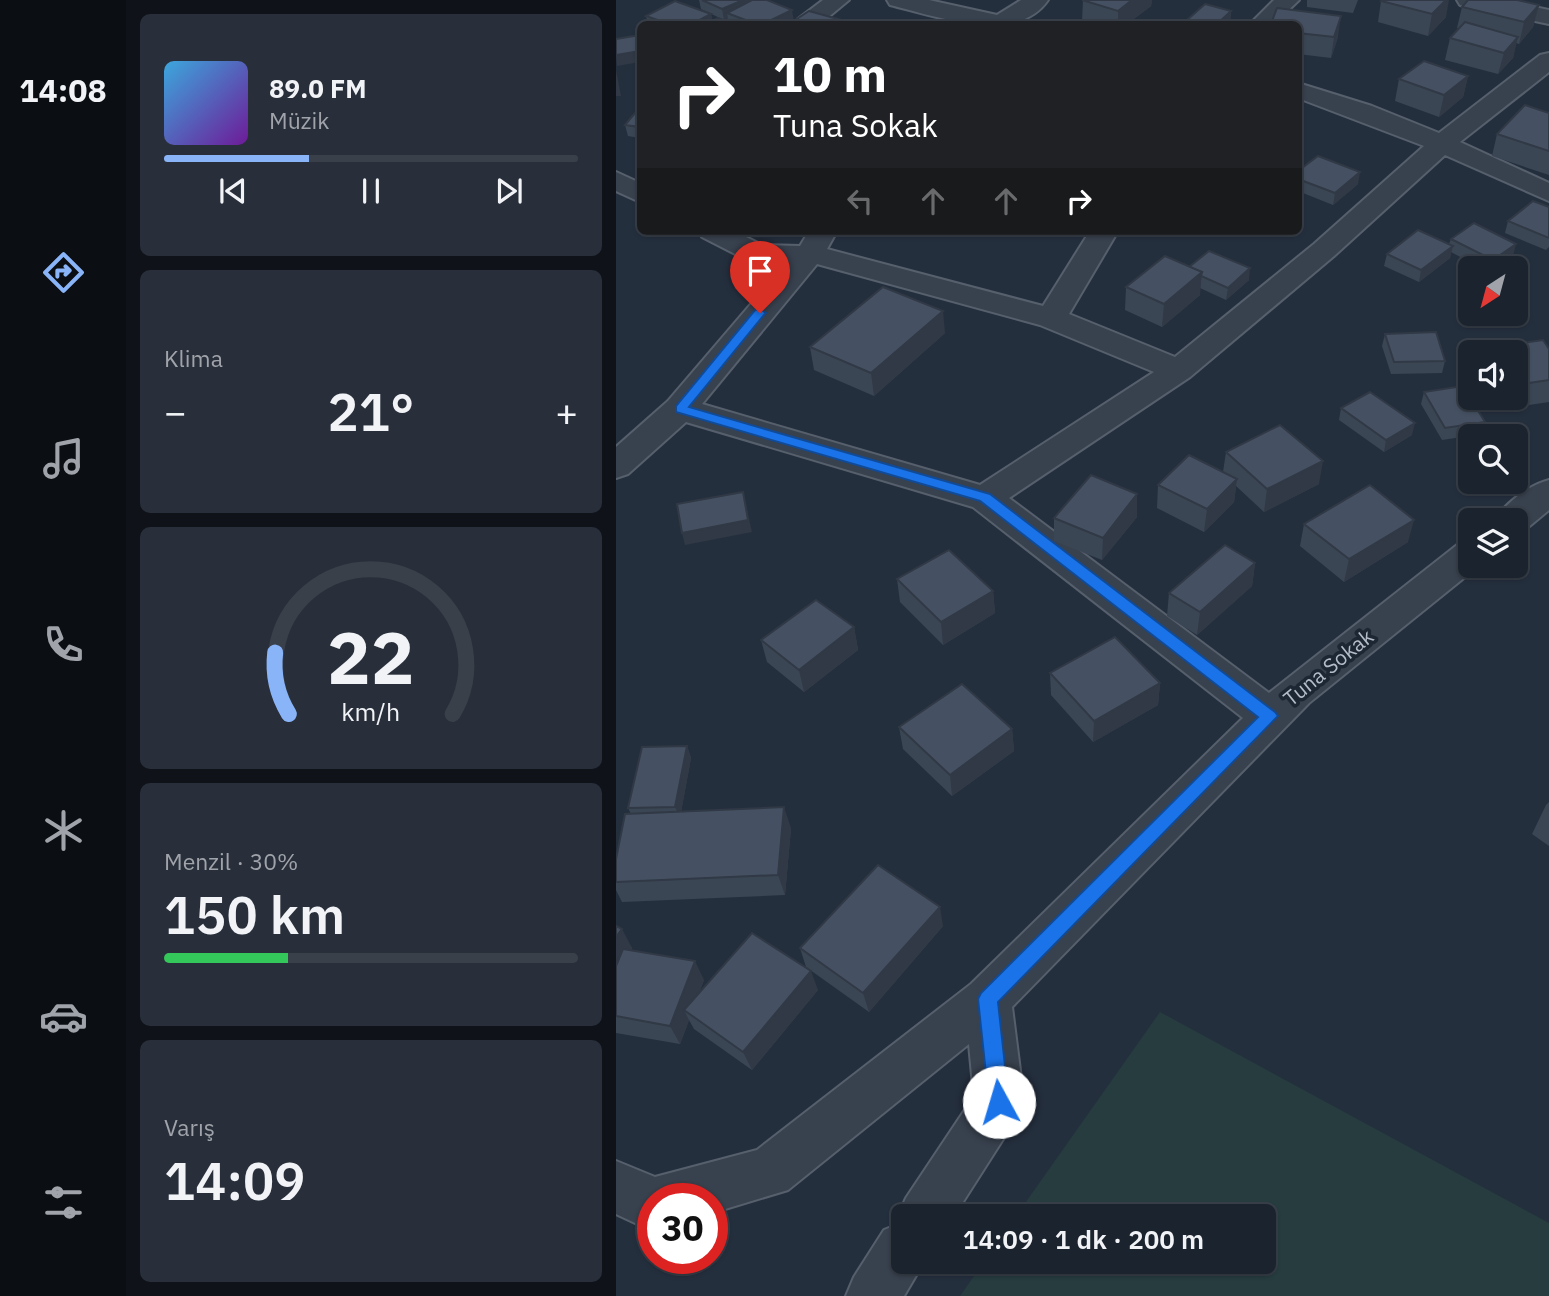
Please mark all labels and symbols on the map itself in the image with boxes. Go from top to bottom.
pin [730,241,790,313]
north arrow [1458,256,1528,326]
street label: Tuna Sokak [1277,622,1379,712]
position arrow [962,1065,1036,1139]
speed limit sign: 30 [637,1183,728,1274]

